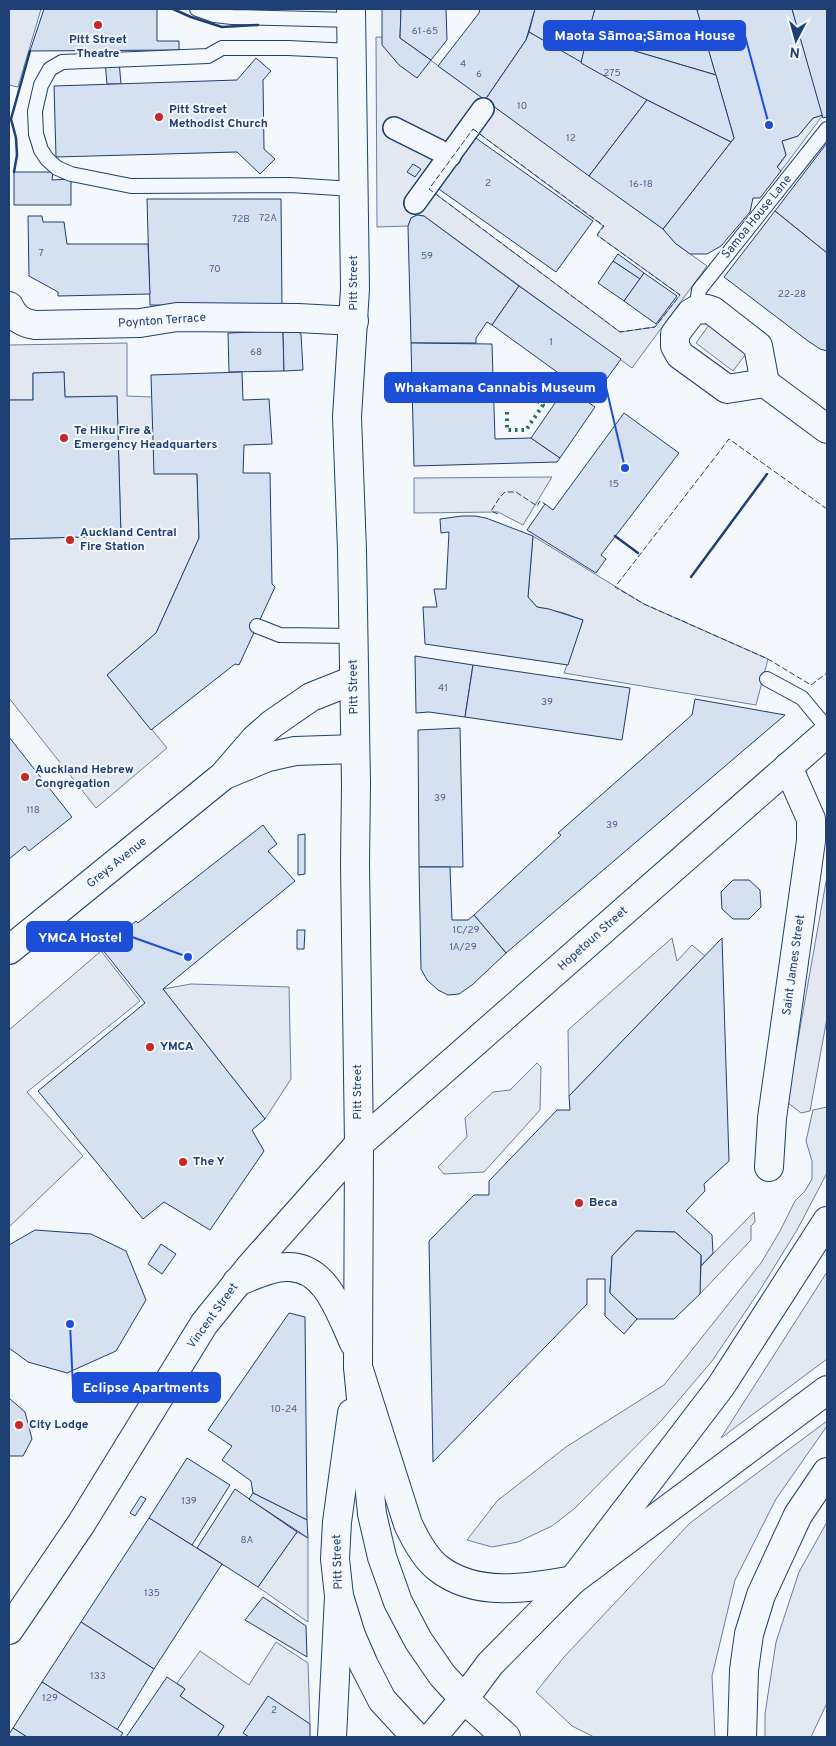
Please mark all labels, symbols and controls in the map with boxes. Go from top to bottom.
north arrow [771,15,821,65]
marker: Pitt Street Theatre [92,19,104,31]
callout: Maota Sāmoa;Sāmoa House [544,21,745,50]
house number: 61-65 [412,25,438,38]
text: Maota Sāmoa;Sāmoa House [555,28,736,45]
place label: Pitt Street Theatre [69,32,127,62]
text: N [789,42,801,60]
house number: 4 [460,58,466,71]
house number: 275 [603,67,621,80]
house number: 6 [476,68,482,81]
house number: 10 [517,100,527,113]
place label: Pitt Street Methodist Church [169,102,268,132]
marker: Pitt Street Methodist Church [153,111,165,123]
house number: 12 [566,132,576,145]
street label: Samoa House Lane [718,172,796,262]
house number: 2 [485,177,491,190]
house number: 16-18 [629,178,653,191]
house number: 72A [259,212,277,225]
house number: 72B [232,213,250,226]
house number: 7 [38,247,44,260]
house number: 59 [421,250,433,263]
street label: Pitt Street [346,255,362,311]
house number: 70 [209,263,221,276]
house number: 22-28 [778,288,806,301]
street label: Poynton Terrace [118,310,206,332]
house number: 1 [549,336,553,349]
house number: 68 [250,346,262,359]
callout: Whakamana Cannabis Museum [385,373,606,402]
text: Whakamana Cannabis Museum [394,380,596,397]
place label: Te Hiku Fire & Emergency Headquarters [74,423,217,453]
marker: Te Hiku Fire & Emergency Headquarters [58,432,70,444]
house number: 15 [609,478,619,491]
place label: Auckland Central Fire Station [80,525,177,555]
marker: Auckland Central Fire Station [64,534,76,546]
street label: Pitt Street [346,659,362,715]
house number: 41 [438,682,448,695]
house number: 39 [541,696,553,709]
place label: Auckland Hebrew Congregation [35,762,134,792]
marker: Auckland Hebrew Congregation [19,771,31,783]
house number: 39 [434,792,446,805]
house number: 118 [26,804,40,817]
house number: 39 [606,819,618,832]
street label: Greys Avenue [84,834,150,892]
street label: Hopetoun Street [555,903,631,975]
street label: Saint James Street [779,914,809,1016]
callout: YMCA Hostel [27,922,132,951]
house number: 1C/29 [453,924,480,937]
text: YMCA Hostel [38,930,122,947]
house number: 1A/29 [449,941,477,954]
place label: YMCA [160,1039,194,1055]
marker: YMCA [144,1041,156,1053]
street label: Pitt Street [350,1064,366,1120]
place label: The Y [193,1154,225,1170]
marker: The Y [177,1156,189,1168]
place label: Beca [589,1195,617,1211]
marker: Beca [573,1197,585,1209]
street label: Vincent Street [184,1280,242,1352]
callout: Eclipse Apartments [73,1373,220,1402]
text: Eclipse Apartments [83,1380,209,1397]
house number: 10-24 [271,1403,297,1416]
place label: City Lodge [29,1417,89,1433]
marker: City Lodge [13,1419,25,1431]
house number: 139 [181,1495,197,1508]
house number: 8A [241,1534,254,1547]
street label: Pitt Street [329,1534,347,1590]
house number: 135 [144,1587,160,1600]
house number: 133 [90,1670,106,1683]
house number: 129 [42,1692,58,1705]
house number: 2 [271,1704,277,1717]

